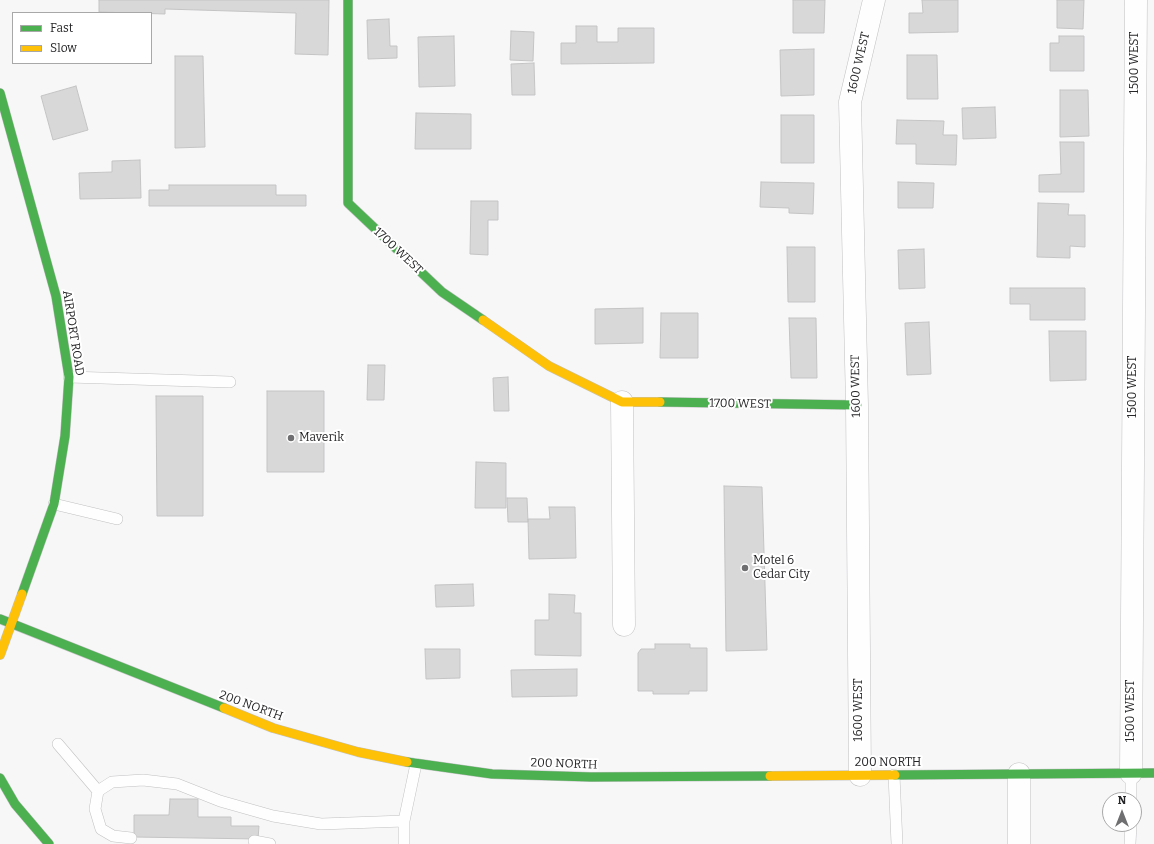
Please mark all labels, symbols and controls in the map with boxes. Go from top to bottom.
legend [12,12,152,64]
text: Fast [50,21,73,35]
street label: 1600 WEST [845,31,873,95]
street label: 1500 WEST [1128,32,1142,94]
text: Slow [50,41,77,55]
street label: 1700 WEST [371,225,425,277]
street label: AIRPORT ROAD [59,289,87,377]
street label: 1600 WEST [848,354,864,418]
street label: 1500 WEST [1126,356,1140,418]
street label: 1700 WEST [709,396,771,412]
place label: Maverik [299,431,344,445]
marker: Maverik [286,433,296,443]
place label: Motel 6 Cedar City [753,554,810,582]
marker: Motel 6 Cedar City [740,563,750,573]
street label: 1600 WEST [852,679,866,741]
street label: 1500 WEST [1124,680,1138,742]
street label: 200 NORTH [217,688,285,724]
street label: 200 NORTH [530,756,598,772]
street label: 200 NORTH [855,756,921,770]
north arrow [1102,792,1142,832]
text: N [1118,794,1126,807]

